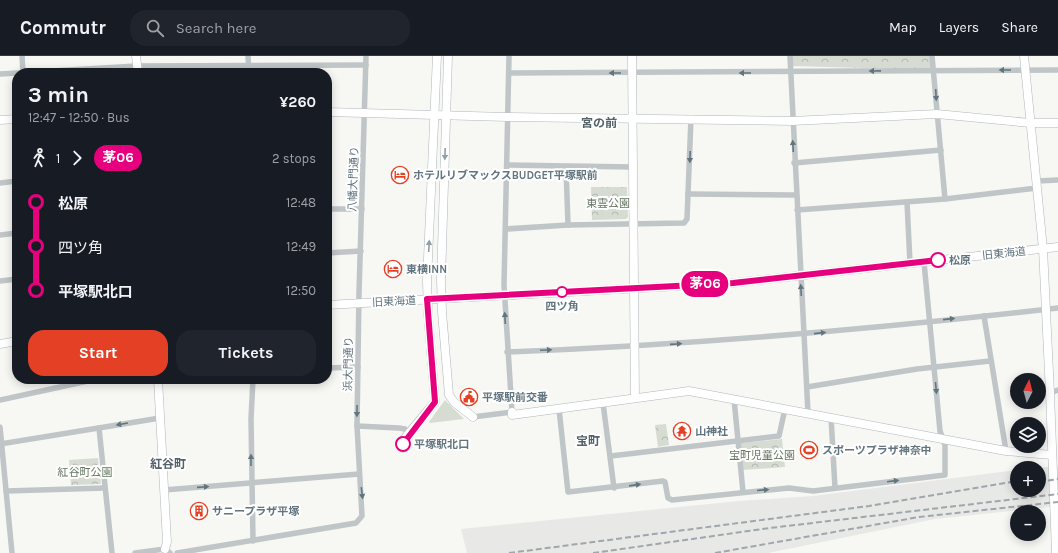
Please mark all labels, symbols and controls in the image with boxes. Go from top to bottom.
search box [130,10,410,46]
text: Commutr [20,17,106,39]
icon: search [144,17,166,39]
text: Search here [176,19,256,37]
text: Map [889,19,917,36]
text: Layers [939,19,979,36]
text: Share [1001,19,1038,36]
one-way arrow [998,67,1011,73]
one-way arrow [868,68,881,74]
one-way arrow [608,70,621,76]
one-way arrow [738,70,751,76]
text: 3 min [28,82,89,108]
one-way arrow [933,89,939,102]
text: ¥260 [280,93,316,111]
text: 12:47 – 12:50 · Bus [28,110,130,125]
district label: 宮の前 [581,116,617,130]
one-way arrow [790,140,797,152]
street label: 八幡大門通り [346,146,361,212]
icon: walk [28,147,50,169]
icon: forward [66,147,88,169]
one-way arrow [442,148,448,161]
text: 茅06 [102,149,134,166]
text: 1 [56,151,60,166]
text: 2 stops [272,151,316,166]
one-way arrow [686,151,693,163]
hotel icon: ホテルリブマックスBUDGET平塚駅前 [390,165,410,185]
place label: ホテルリブマックスBUDGET平塚駅前 [413,169,598,182]
text: 松原 [58,195,88,213]
text: 12:48 [286,195,316,210]
park label: 東雲公園 [586,197,630,210]
text: 四ツ角 [58,239,103,257]
text: 12:49 [286,239,316,254]
one-way arrow [426,239,432,252]
street label: 旧東海道 [981,245,1027,262]
marker: 松原 [930,252,946,268]
place label: 松原 [949,254,971,267]
hotel icon: 東横INN [383,259,403,279]
place label: 東横INN [406,263,447,276]
line badge: 茅06 [682,271,728,297]
text: 茅06 [689,275,721,292]
text: 平塚駅北口 [58,283,133,301]
text: 12:50 [286,283,316,298]
one-way arrow [798,284,805,296]
marker: 四ツ角 [556,286,568,298]
street label: 旧東海道 [372,294,416,309]
place label: 四ツ角 [546,300,579,313]
one-way arrow [502,311,508,324]
one-way arrow [943,316,955,323]
button: Start [28,330,168,376]
button: Tickets [176,330,316,376]
one-way arrow [813,330,826,337]
street label: 浜大門通り [342,336,355,392]
one-way arrow [670,340,682,347]
one-way arrow [540,347,553,353]
north arrow [1010,373,1046,409]
map controls [1010,373,1046,541]
one-way arrow [933,382,940,394]
public building icon: 平塚駅前交番 [459,387,479,407]
place label: 平塚駅前交番 [482,391,548,404]
one-way arrow [354,405,361,417]
button: layers [1010,417,1046,453]
one-way arrow [116,421,128,427]
temple icon: 山神社 [672,421,692,441]
place label: 山神社 [695,425,728,438]
district label: 宝町 [576,434,600,448]
marker: 平塚駅北口 [395,436,411,452]
place label: 平塚駅北口 [414,438,469,451]
sports icon: スポーツプラザ神奈中 [799,440,819,460]
place label: スポーツプラザ神奈中 [822,444,932,457]
park label: 宝町児童公園 [729,449,795,462]
one-way arrow [248,453,254,466]
district label: 紅谷町 [150,457,186,471]
button: + [1010,461,1046,497]
park label: 紅谷町公園 [58,466,113,479]
one-way arrow [886,478,899,484]
one-way arrow [629,482,641,488]
one-way arrow [197,484,209,490]
one-way arrow [757,486,769,493]
one-way arrow [359,487,365,499]
building icon: サニープラザ平塚 [189,501,209,521]
place label: サニープラザ平塚 [212,505,300,518]
button: − [1010,505,1046,541]

